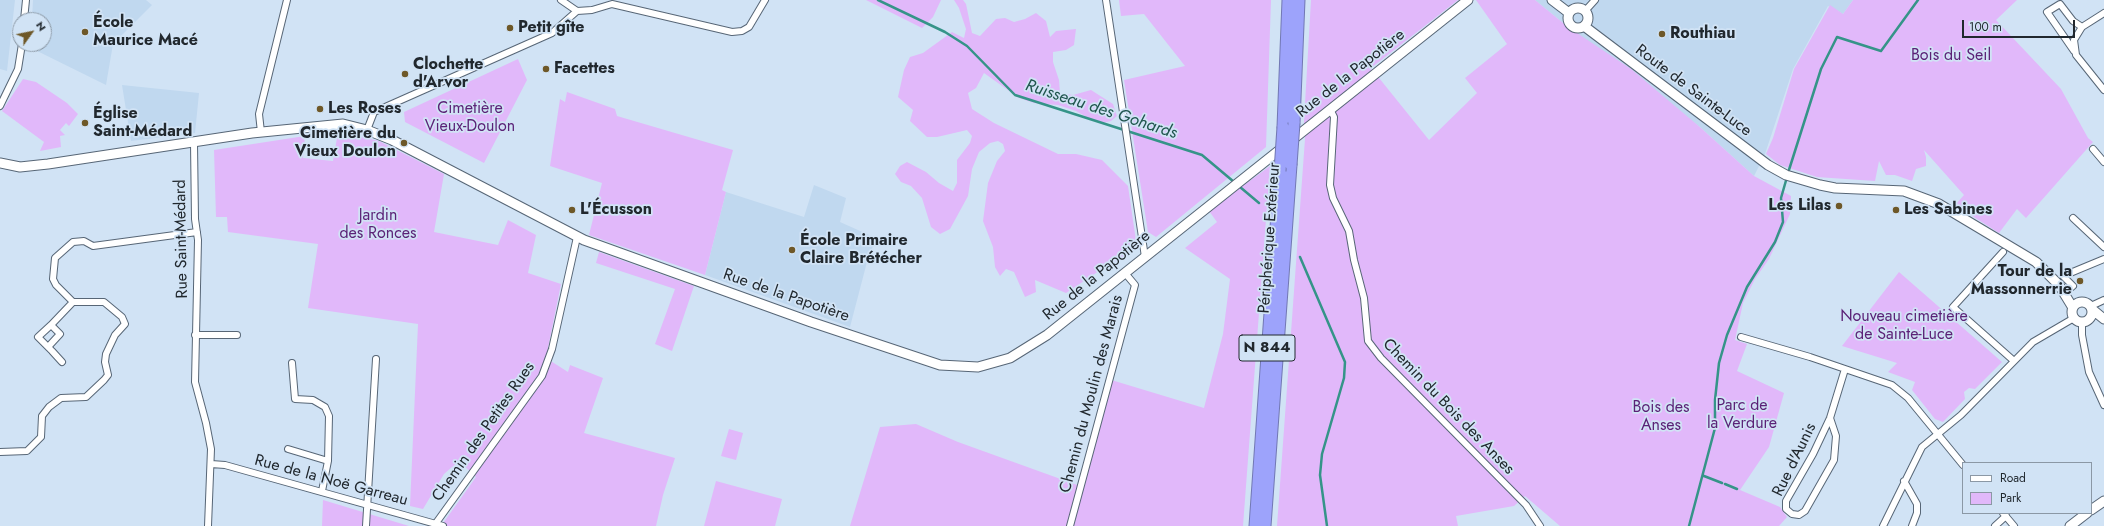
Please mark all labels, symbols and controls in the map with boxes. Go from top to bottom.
north arrow [12,12,52,52]
scale bar [1964,12,2077,38]
place label: École Maurice Macé [93,13,198,51]
text: N [32,18,50,34]
place label: Petit gîte [518,18,584,38]
text: 100 m [1969,18,2002,36]
marker: Petit gîte [505,23,515,33]
place label: Routhiau [1670,24,1735,44]
street label: Rue de la Papotière [1293,26,1409,122]
marker: École Maurice Macé [80,27,90,37]
marker: Routhiau [1657,29,1667,39]
street label: Route de Sainte-Luce [1631,41,1755,141]
park label: Bois du Seil [1911,46,1991,66]
place label: Clochette d'Arvor [413,55,483,93]
place label: Facettes [554,59,615,79]
marker: Facettes [541,64,551,74]
marker: Clochette d'Arvor [400,69,410,79]
water label: Ruisseau des Gohards [1023,76,1179,144]
place label: Les Roses [328,99,401,119]
park label: Cimetière Vieux-Doulon [425,99,515,137]
place label: Église Saint-Médard [93,104,192,142]
marker: Les Roses [315,104,325,114]
marker: Église Saint-Médard [80,118,90,128]
place label: Cimetière du Vieux Doulon [295,124,396,162]
marker: Cimetière du Vieux Doulon [399,138,409,148]
street label: Périphérique Extérieur [1255,162,1285,314]
street label: Rue Saint-Médard [171,179,193,299]
place label: Les Lilas [1768,196,1831,216]
place label: L'Écusson [580,200,652,220]
place label: Les Sabines [1904,200,1992,220]
marker: Les Lilas [1834,201,1844,211]
marker: L'Écusson [567,205,577,215]
marker: Les Sabines [1891,205,1901,215]
park label: Jardin des Ronces [339,206,417,244]
street label: Rue de la Papotière [1040,227,1154,325]
place label: École Primaire Claire Brétécher [800,231,922,269]
marker: École Primaire Claire Brétécher [787,245,797,255]
place label: Tour de la Massonnerrie [1971,262,2072,300]
street label: Rue de la Papotière [720,265,852,327]
marker: Tour de la Massonnerrie [2075,276,2085,286]
street label: Chemin du Moulin des Marais [1056,293,1128,495]
park label: Nouveau cimetière de Sainte-Luce [1840,307,1968,345]
road number: N 844 [1239,335,1295,361]
street label: Chemin du Bois des Anses [1378,335,1518,479]
street label: Chemin des Petites Rues [429,359,539,505]
park label: Parc de la Verdure [1707,396,1777,434]
park label: Bois des Anses [1633,398,1689,436]
street label: Rue d'Aunis [1769,420,1821,500]
street label: Rue de la Noë Garreau [252,451,410,511]
legend [1962,462,2092,514]
text: Road [2000,469,2026,487]
text: Park [2000,489,2021,507]

